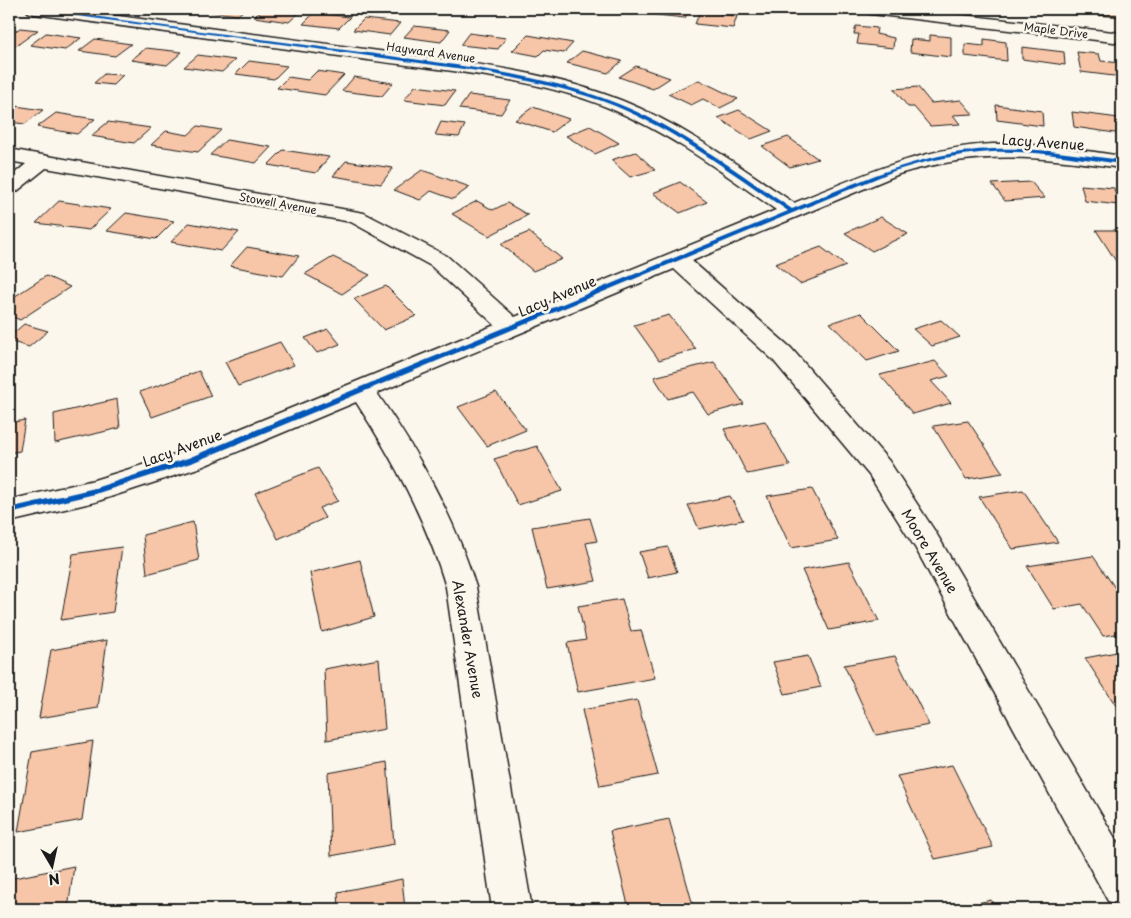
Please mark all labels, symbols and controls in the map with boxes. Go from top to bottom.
street label: Maple Drive [1023,18,1089,42]
street label: Hayward Avenue [386,37,476,67]
street label: Lacy Avenue [1001,129,1085,155]
street label: Stowell Avenue [238,188,318,218]
street label: Lacy Avenue [515,270,600,322]
street label: Lacy Avenue [139,424,225,472]
street label: Moore Avenue [897,505,964,597]
street label: Alexander Avenue [447,578,489,700]
north arrow [28,840,78,890]
text: N [47,868,61,891]

